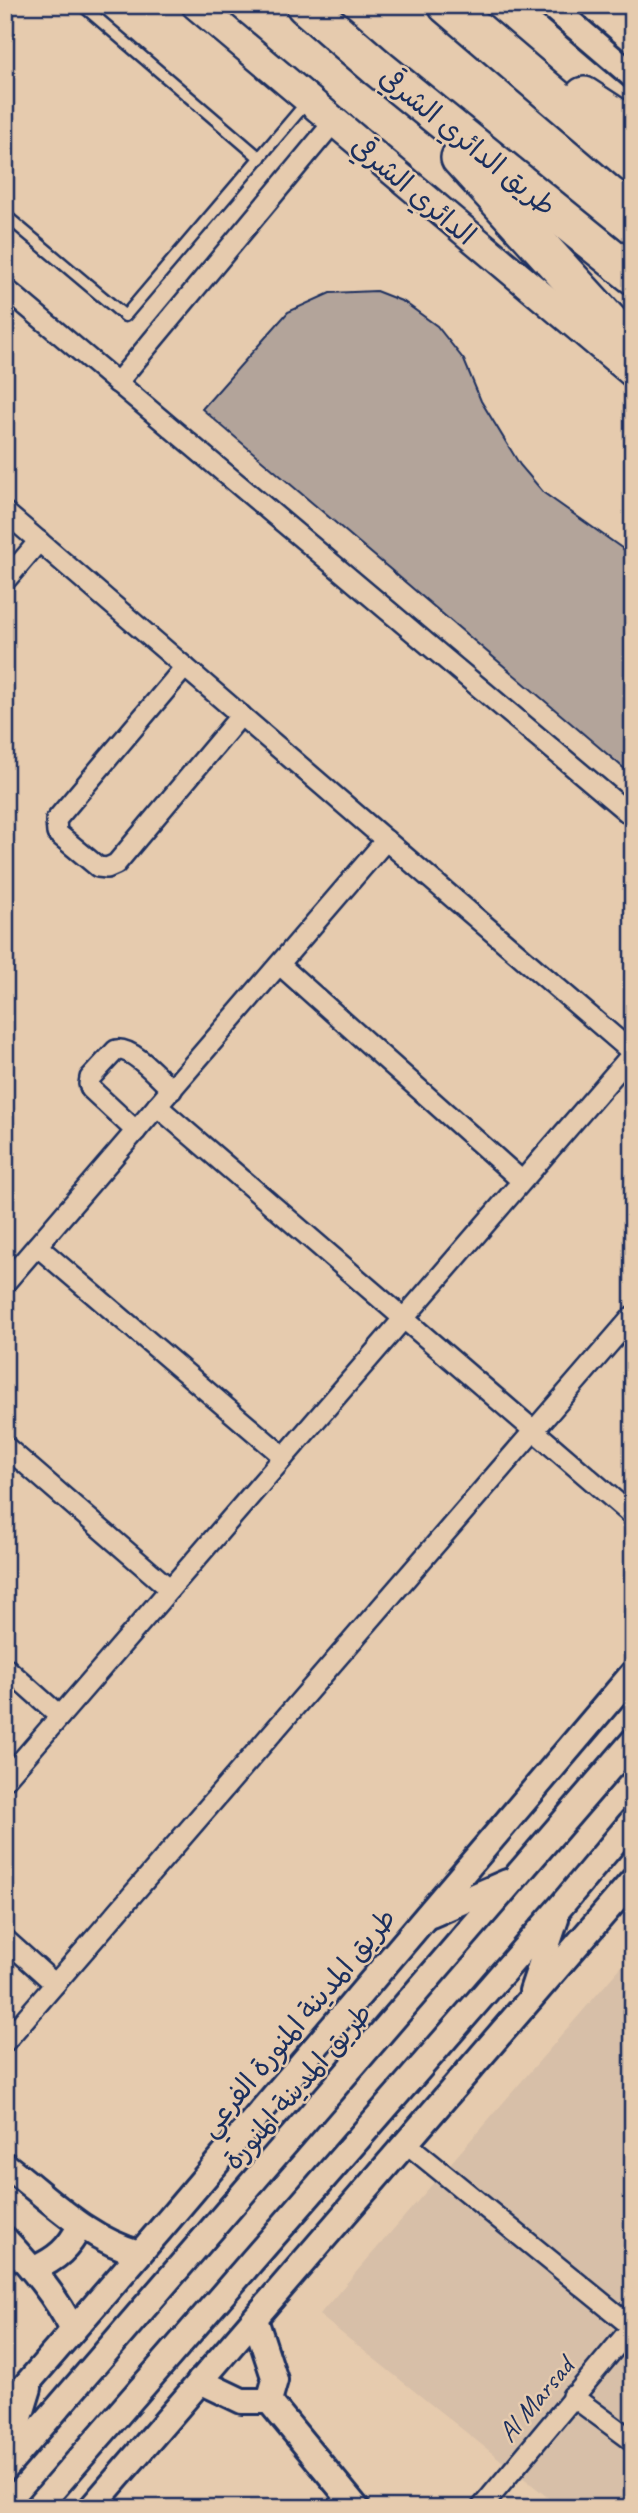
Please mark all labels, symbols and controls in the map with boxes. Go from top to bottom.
street label: طريق الدائري الشرقي [373,59,563,223]
street label: الدائري الشرقي [345,128,483,252]
street label: طريق المدينة المنورة الفرعي [192,1901,402,2143]
street label: طريق المدينة المنورة [216,1996,378,2176]
street label: Al Marsad [490,2347,583,2449]

